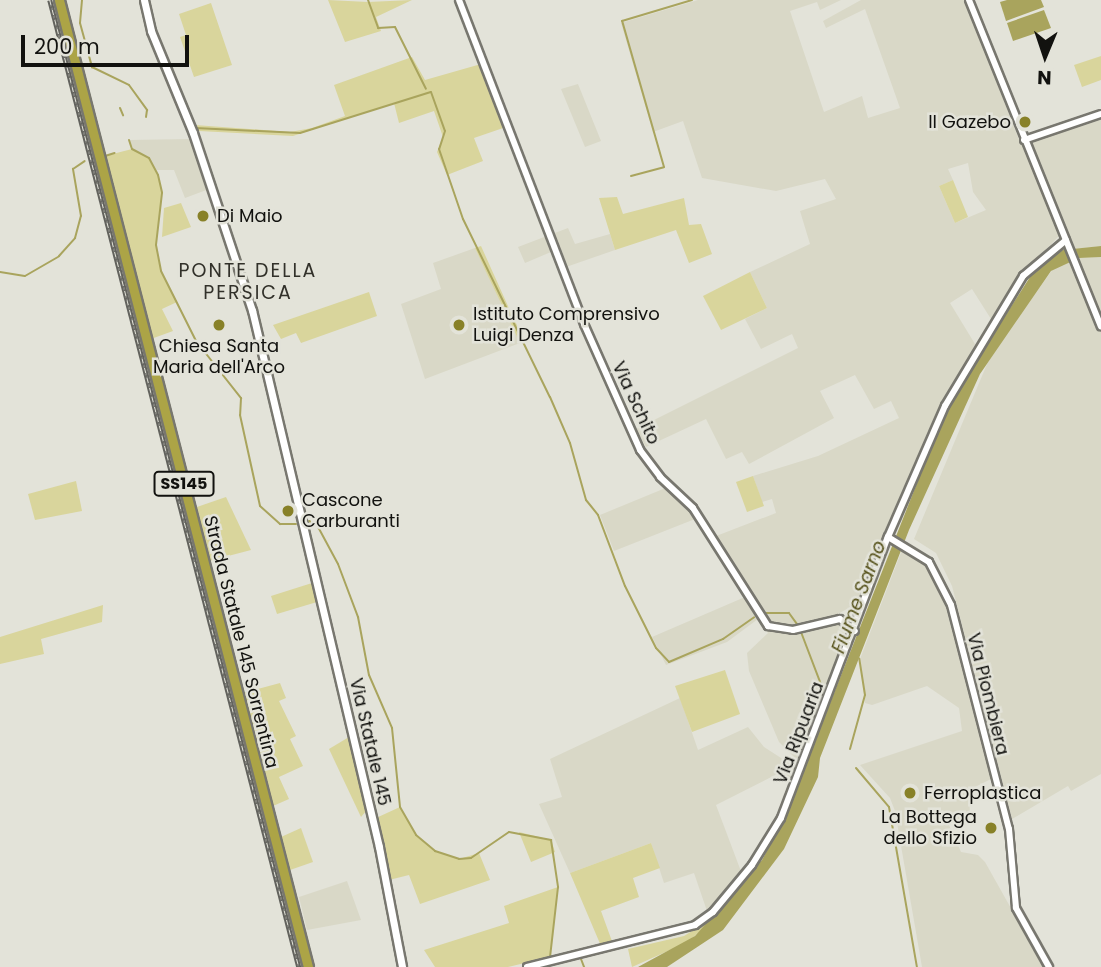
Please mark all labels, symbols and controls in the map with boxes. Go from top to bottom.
scale bar [24,21,192,65]
north arrow [1010,21,1080,91]
text: 200 m [34,32,100,61]
text: N [1037,64,1052,91]
place label: Il Gazebo [928,111,1011,133]
marker: Il Gazebo [1017,114,1033,130]
place label: Di Maio [217,205,283,227]
marker: Di Maio [195,208,211,224]
district label: PONTE DELLA PERSICA [180,260,316,304]
place label: Istituto Comprensivo Luigi Denza [473,304,660,346]
marker: Chiesa Santa Maria dell'Arco [211,317,227,333]
marker: Istituto Comprensivo Luigi Denza [451,317,467,333]
place label: Chiesa Santa Maria dell'Arco [153,336,285,378]
street label: Via Schito [607,358,665,448]
road number: SS145 [152,471,216,496]
place label: Cascone Carburanti [302,490,400,532]
marker: Cascone Carburanti [280,503,296,519]
street label: Strada Statale 145 Sorrentina [199,513,283,771]
water label: Fiume Sarno [827,537,891,657]
street label: Via Piombiera [962,631,1014,757]
street label: Via Statale 145 [345,676,395,808]
street label: Via Ripuaria [770,679,828,787]
place label: Ferroplastica [924,782,1041,804]
marker: Ferroplastica [902,785,918,801]
place label: La Bottega dello Sfizio [881,807,977,850]
marker: La Bottega dello Sfizio [983,820,999,836]

